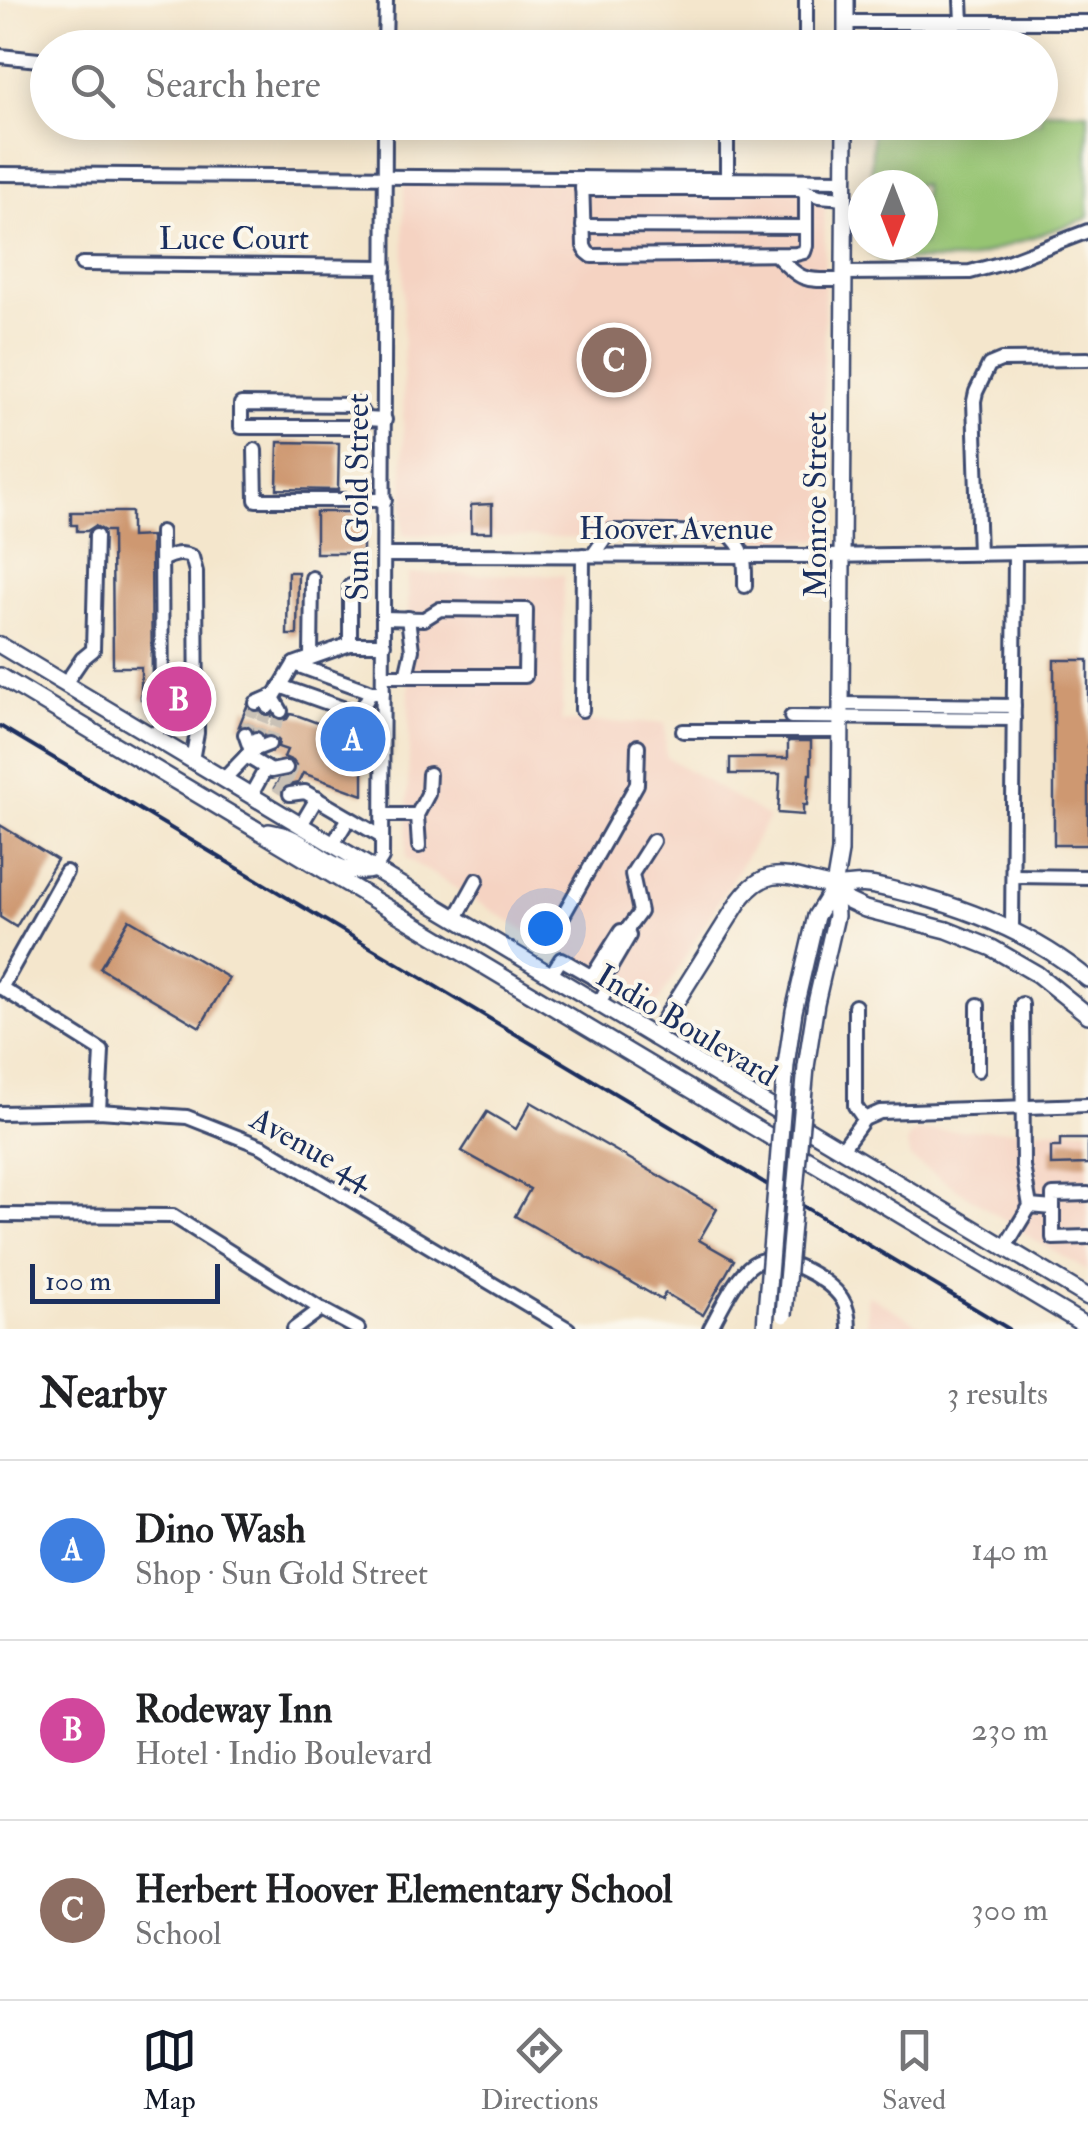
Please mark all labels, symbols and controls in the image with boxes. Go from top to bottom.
search box [30,30,1058,140]
icon: search [65,58,120,113]
text: Search here [145,61,321,109]
north arrow [848,170,938,260]
street label: Luce Court [159,219,309,259]
pin: C [582,322,646,398]
street label: Sun Gold Street [338,393,378,601]
street label: Monroe Street [796,412,836,598]
street label: Hoover Avenue [579,509,773,549]
pin: B [146,662,212,736]
pin: A [320,702,386,776]
your location [520,903,571,954]
street label: Indio Boulevard [589,956,785,1096]
street label: Avenue 44 [242,1098,381,1200]
scale bar [30,1259,220,1304]
text: 100 m [45,1264,111,1299]
text: Nearby [40,1368,166,1420]
text: 3 results [947,1374,1048,1414]
text: Dino Wash [135,1506,306,1554]
text: A [62,1530,83,1570]
text: 140 m [971,1530,1048,1570]
text: Shop · Sun Gold Street [135,1554,428,1594]
text: Rodeway Inn [135,1686,333,1734]
text: B [62,1710,83,1750]
text: 230 m [972,1710,1048,1750]
text: Hotel · Indio Boulevard [135,1734,432,1774]
text: Herbert Hoover Elementary School [135,1866,673,1914]
text: C [61,1890,84,1930]
text: 300 m [971,1890,1048,1930]
text: School [135,1914,221,1954]
tab: Map [142,2023,197,2118]
tab: Directions [481,2023,598,2118]
tab: Saved [882,2023,946,2118]

